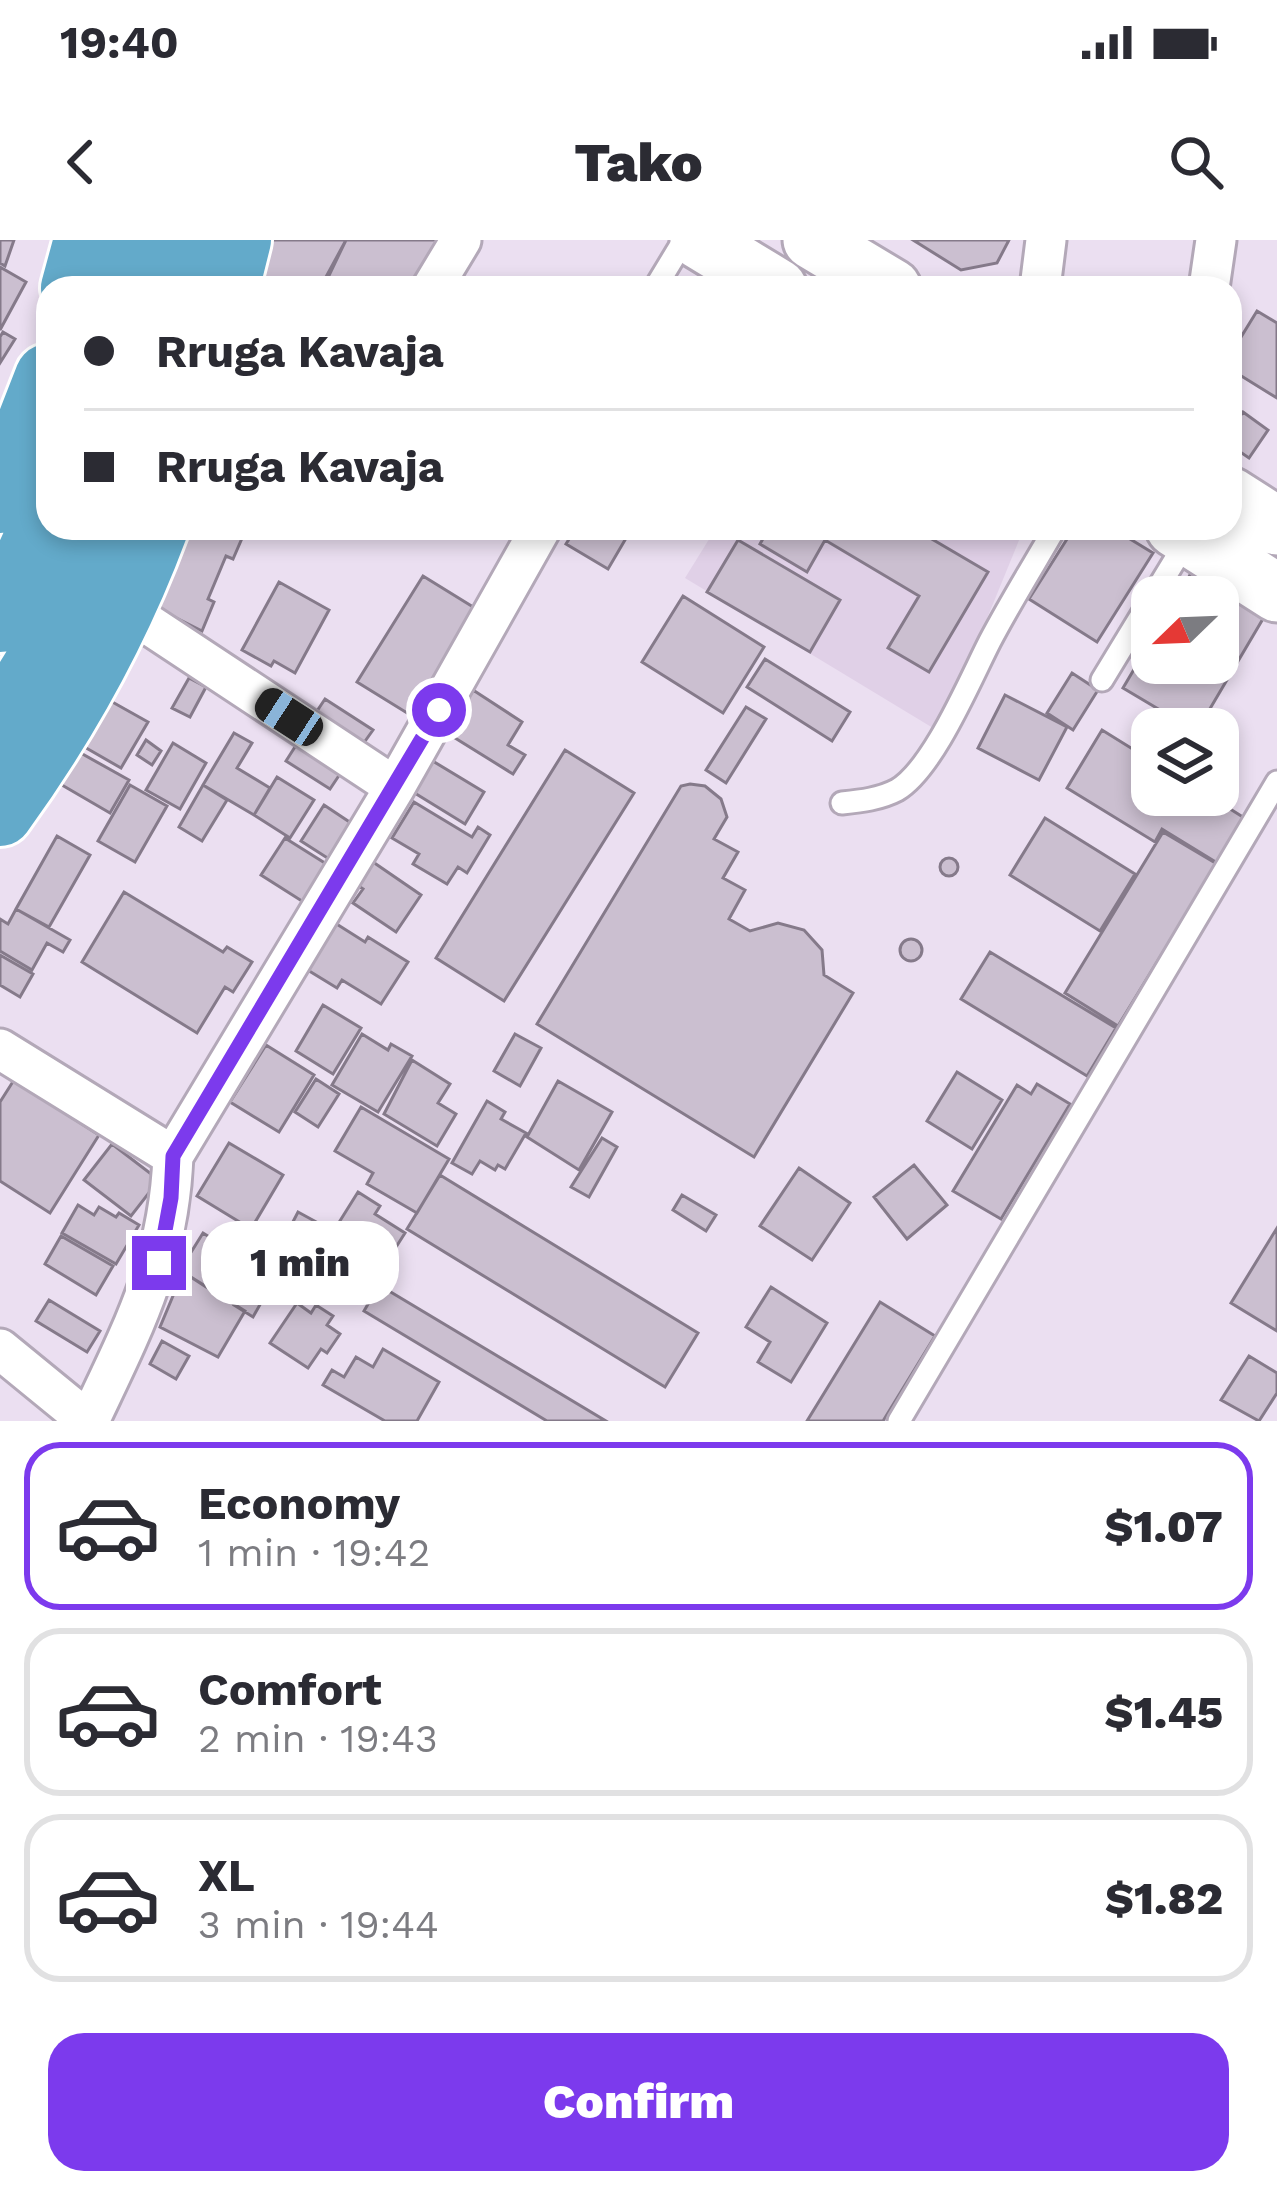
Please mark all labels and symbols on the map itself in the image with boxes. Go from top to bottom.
north arrow [1131,576,1239,684]
car [249,682,329,752]
route start [412,683,466,737]
callout: 1 min [201,1221,399,1305]
route end [132,1236,186,1290]

